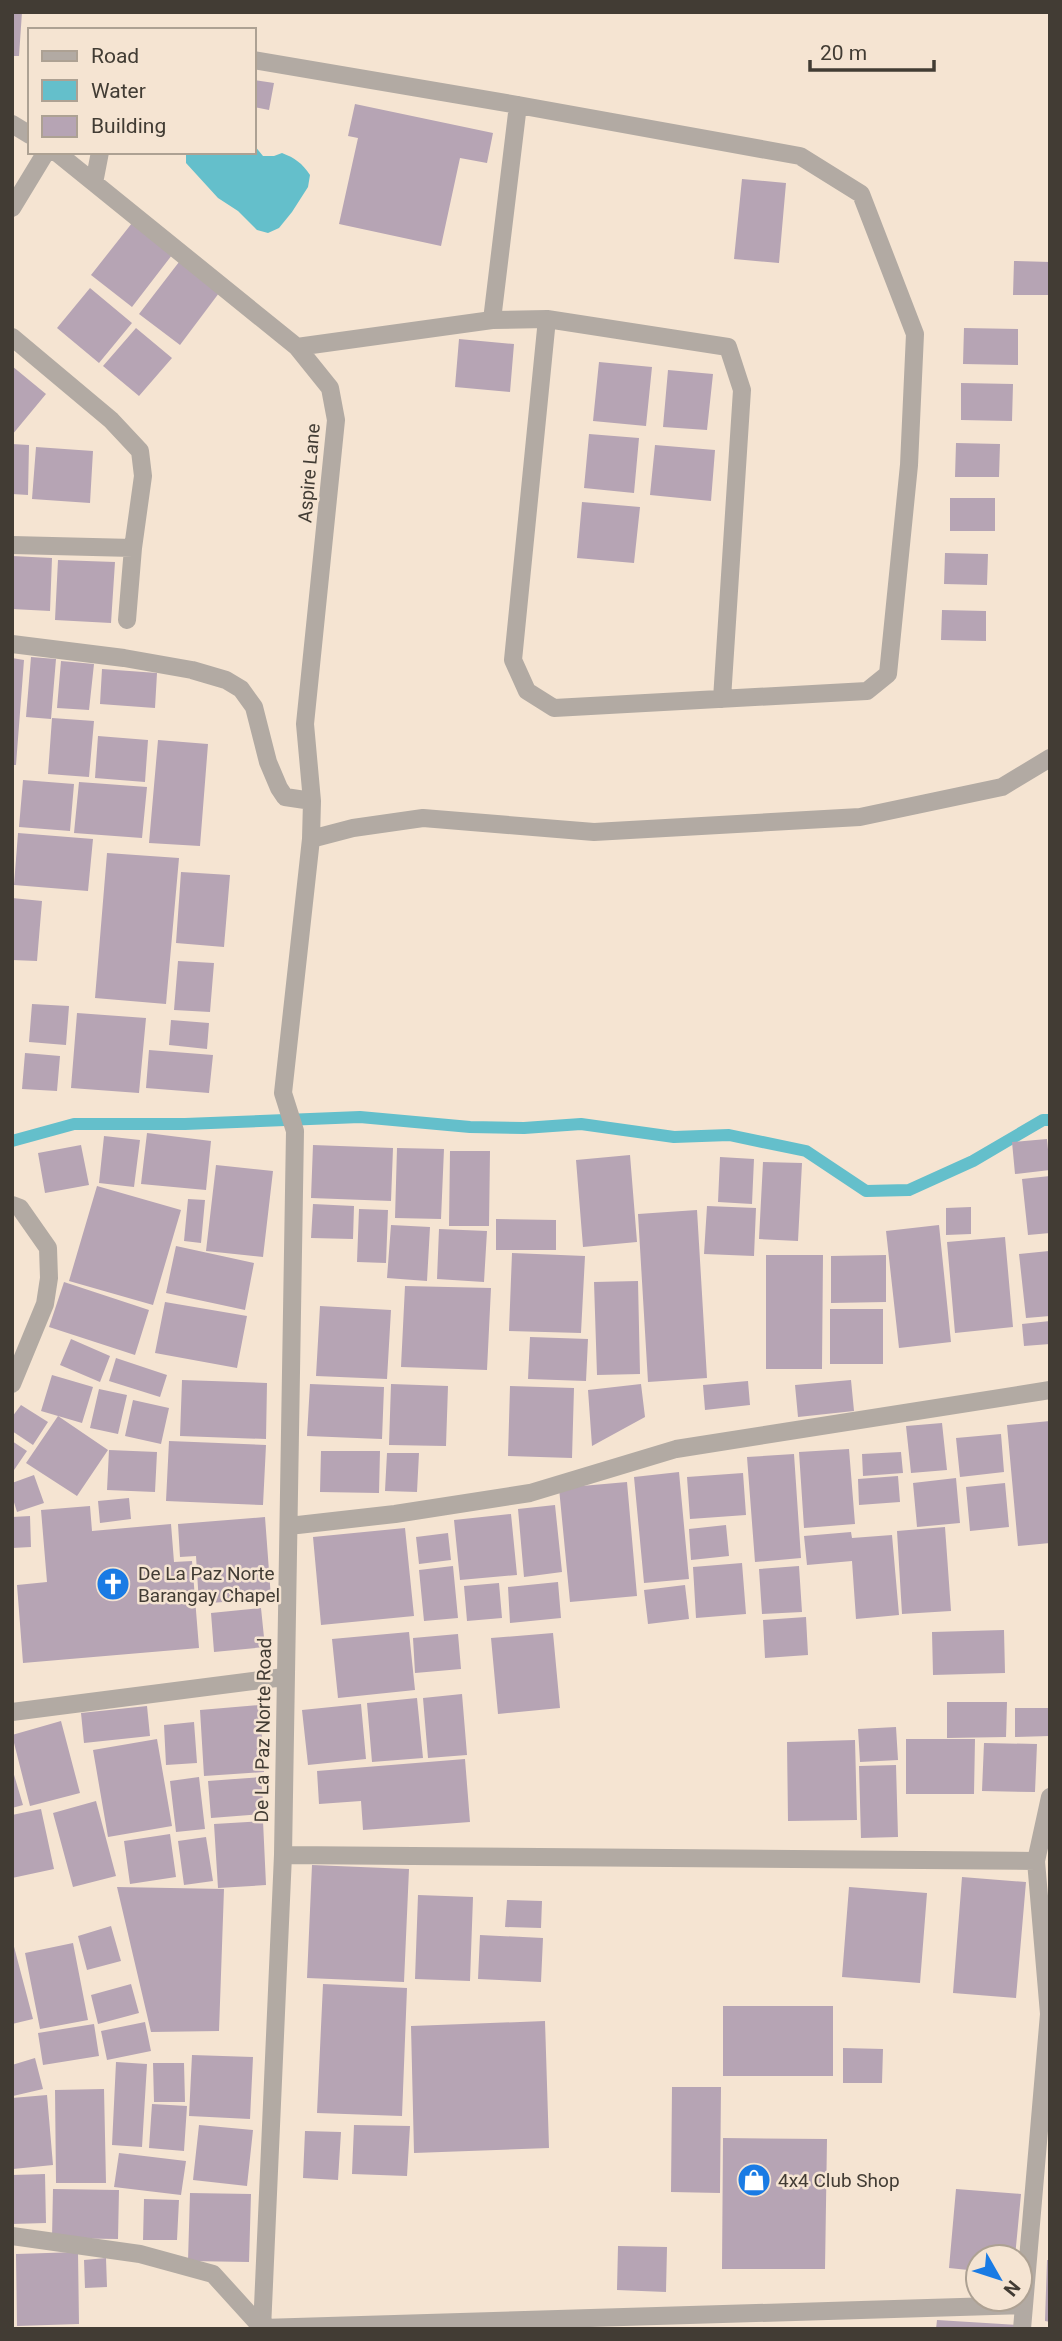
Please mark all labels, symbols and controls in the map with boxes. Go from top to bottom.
legend [28,28,256,154]
scale bar [810,28,934,72]
text: 20 m [820,41,867,65]
text: Road [91,44,139,68]
text: Water [91,79,146,103]
text: Building [91,114,166,138]
street label: Aspire Lane [293,422,325,524]
place label: De La Paz Norte Barangay Chapel [138,1562,280,1607]
church icon: De La Paz Norte Barangay Chapel [94,1565,132,1603]
street label: De La Paz Norte Road [250,1637,276,1823]
shop icon: 4x4 Club Shop [735,2161,773,2199]
place label: 4x4 Club Shop [778,2169,900,2192]
north arrow [964,2243,1034,2313]
text: N [999,2276,1025,2301]

